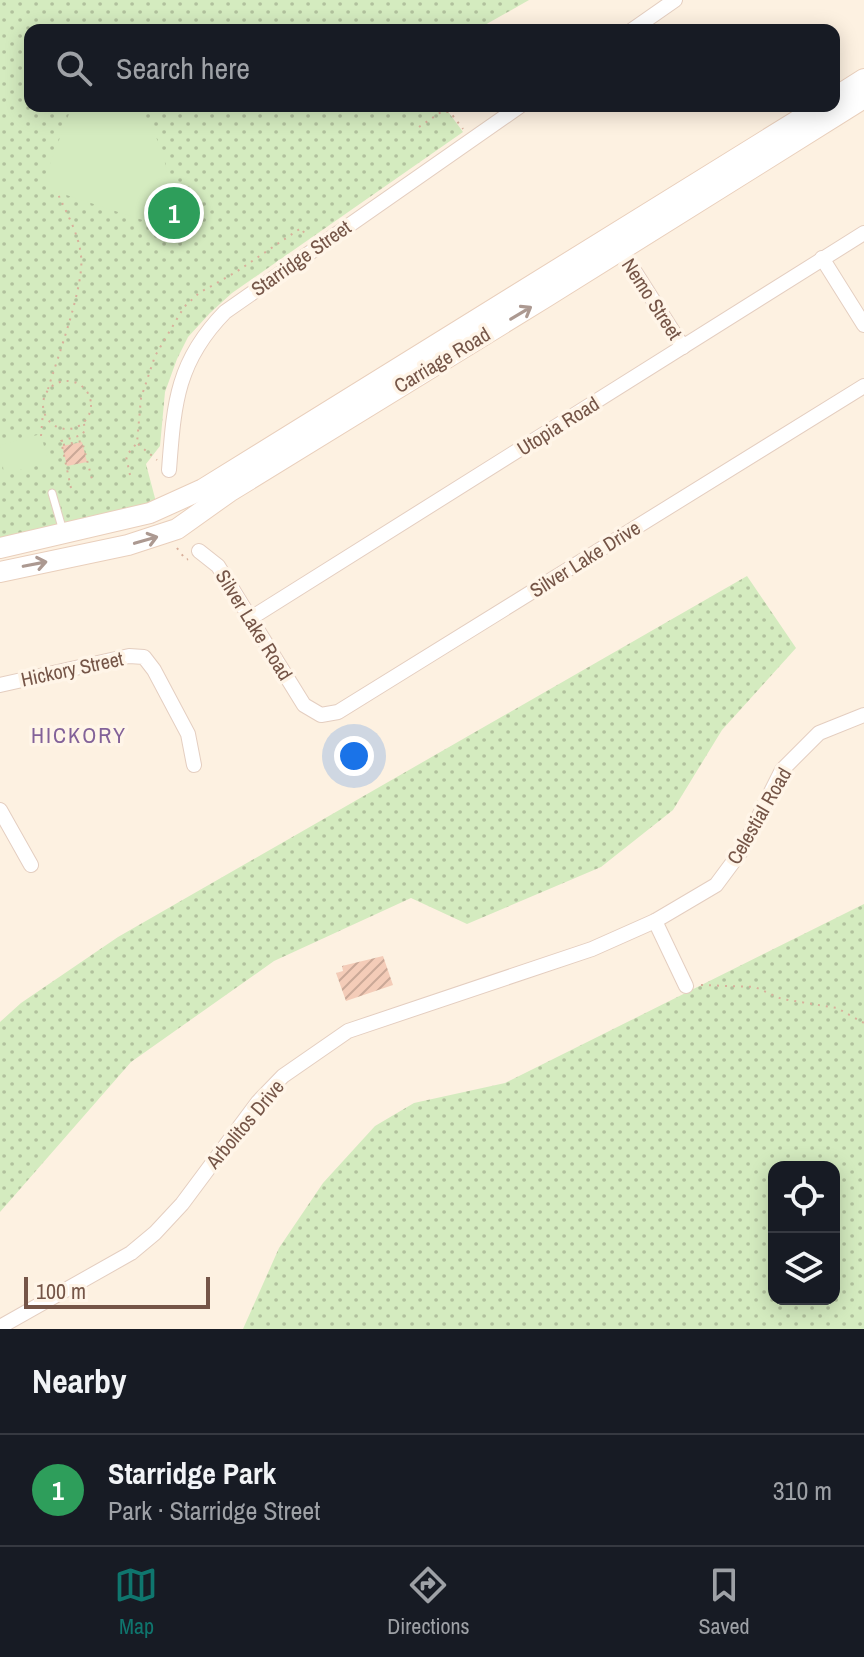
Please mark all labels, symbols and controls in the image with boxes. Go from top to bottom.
search box [24,24,840,112]
icon: search [52,46,96,90]
text: Search here [116,48,250,88]
pin: 1 [148,183,200,243]
street label: Starridge Street [246,213,356,302]
street label: Nemo Street [616,253,689,345]
one-way arrow [509,305,532,321]
street label: Carriage Road [389,320,495,399]
street label: Utopia Road [512,390,604,461]
street label: Silver Lake Drive [524,514,645,603]
one-way arrow [132,531,158,546]
one-way arrow [22,556,47,571]
street label: Silver Lake Road [210,564,299,685]
street label: Hickory Street [18,644,126,693]
district label: HICKORY [31,720,127,750]
your location [334,736,374,776]
street label: Celestial Road [720,762,797,869]
street label: Arbolitos Drive [199,1073,290,1175]
map controls [768,1161,840,1305]
button: locate [768,1161,840,1233]
button: layers [768,1233,840,1305]
scale bar [24,1273,210,1309]
text: 100 m [36,1276,86,1306]
text: Nearby [32,1358,127,1404]
text: Starridge Park [108,1453,276,1493]
text: 1 [52,1473,64,1508]
text: 310 m [773,1473,832,1508]
text: Park · Starridge Street [108,1493,320,1528]
tab: Map [114,1563,158,1641]
tab: Directions [387,1563,470,1641]
tab: Saved [698,1563,750,1641]

